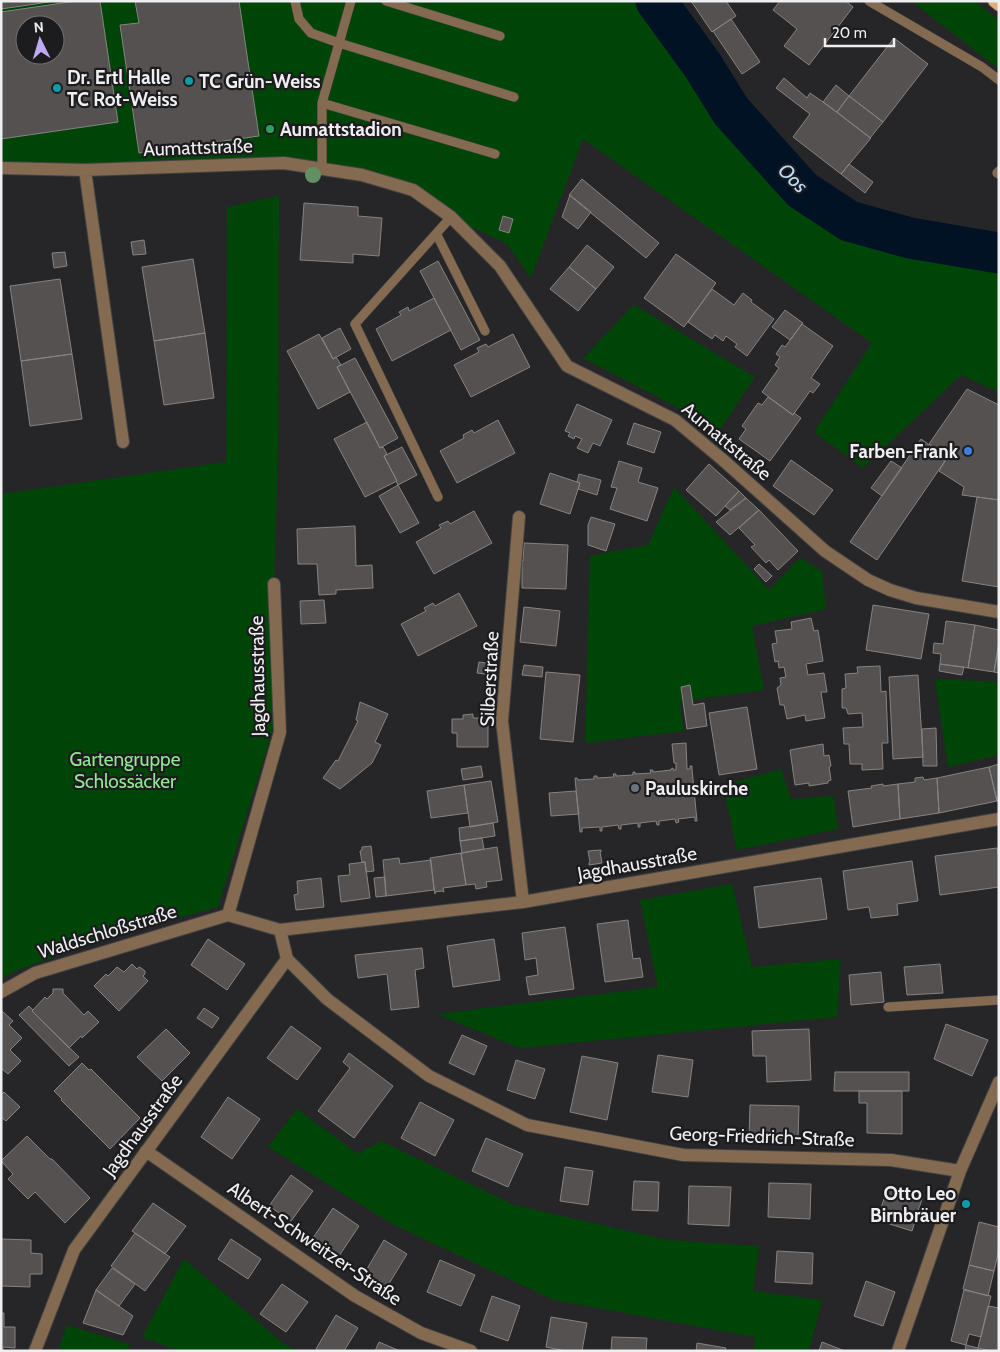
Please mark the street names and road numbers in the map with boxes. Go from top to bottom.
street label: Aumattstraße [143,134,254,161]
street label: Aumattstraße [677,397,776,486]
street label: Jagdhausstraße [245,615,270,738]
street label: Silberstraße [476,630,503,727]
street label: Jagdhausstraße [575,842,699,885]
street label: Waldschloßstraße [35,899,179,963]
street label: Jagdhausstraße [97,1069,187,1182]
street label: Georg-Friedrich-Straße [669,1122,855,1151]
street label: Albert-Schweitzer-Straße [223,1177,406,1310]

